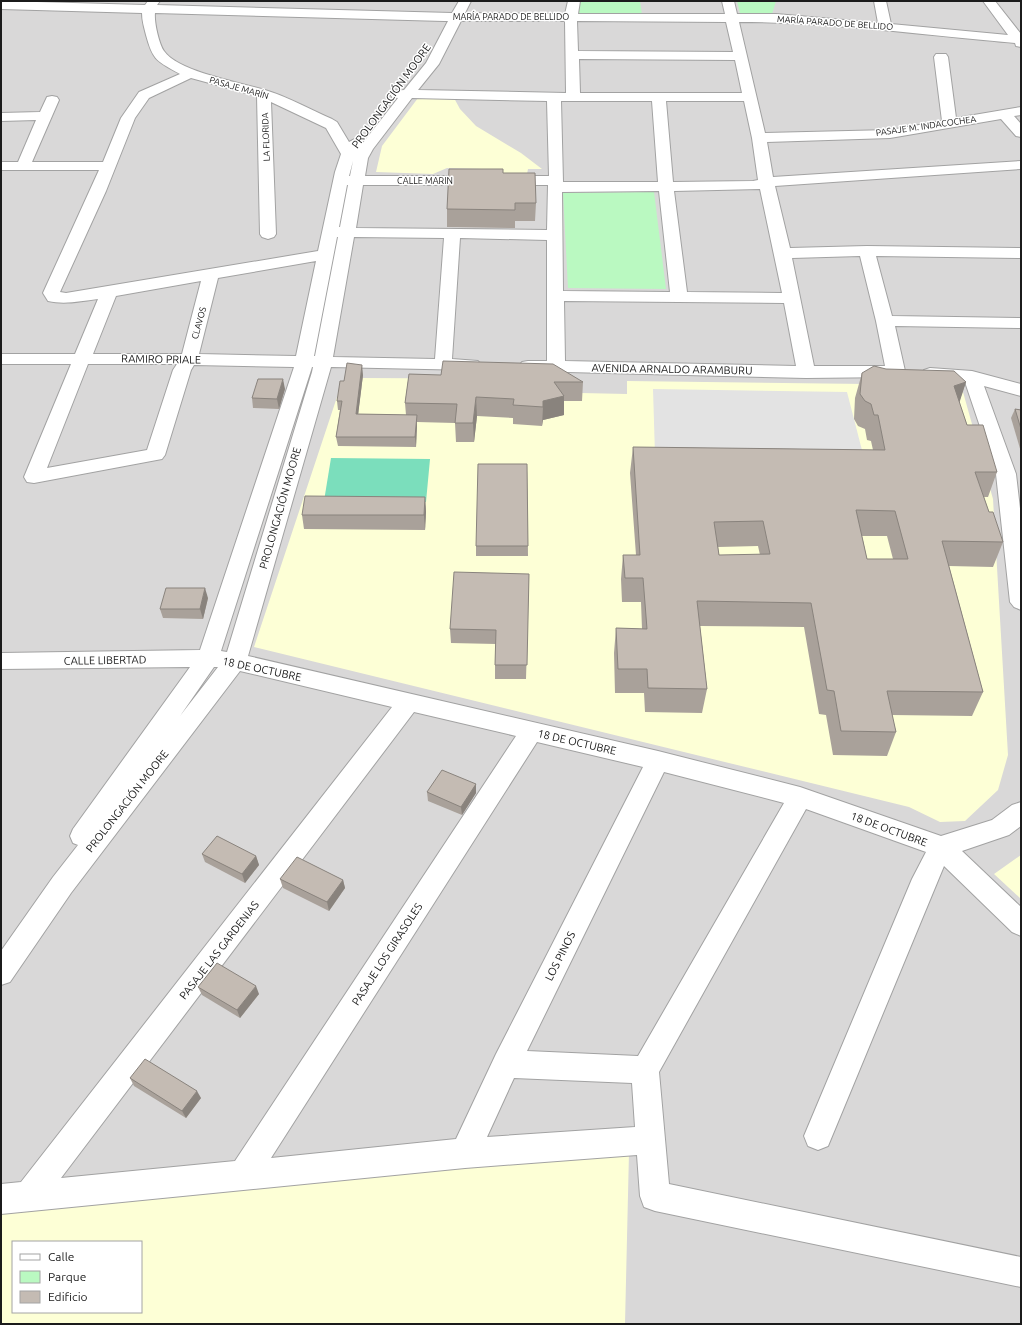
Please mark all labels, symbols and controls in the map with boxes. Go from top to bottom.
street label: MARÍA PARADO DE BELLIDO [453,10,569,22]
street label: MARÍA PARADO DE BELLIDO [777,12,894,32]
street label: PROLONGACIÓN MOORE [348,41,433,151]
street label: PASAJE MARÍN [208,73,270,101]
street label: LA FLORIDA [260,112,272,162]
street label: PASAJE M. INDACOCHEA [875,114,977,138]
street label: CALLE MARIN [397,176,453,186]
street label: CLAVOS [190,305,208,340]
street label: RAMIRO PRIALE [121,352,201,366]
street label: AVENIDA ARNALDO ARAMBURU [591,362,753,376]
street label: PROLONGACIÓN MOORE [256,445,303,570]
street label: CALLE LIBERTAD [63,653,147,667]
street label: 18 DE OCTUBRE [221,655,303,683]
street label: 18 DE OCTUBRE [536,727,618,757]
street label: PROLONGACIÓN MOORE [83,747,171,854]
street label: 18 DE OCTUBRE [849,810,929,848]
street label: PASAJE LAS GARDENIAS [177,898,261,1001]
street label: PASAJE LOS GIRASOLES [349,901,425,1007]
street label: LOS PINOS [542,929,578,983]
legend [12,1241,142,1313]
text: Calle [48,1250,74,1263]
text: Parque [48,1270,86,1283]
text: Edificio [48,1290,88,1303]

